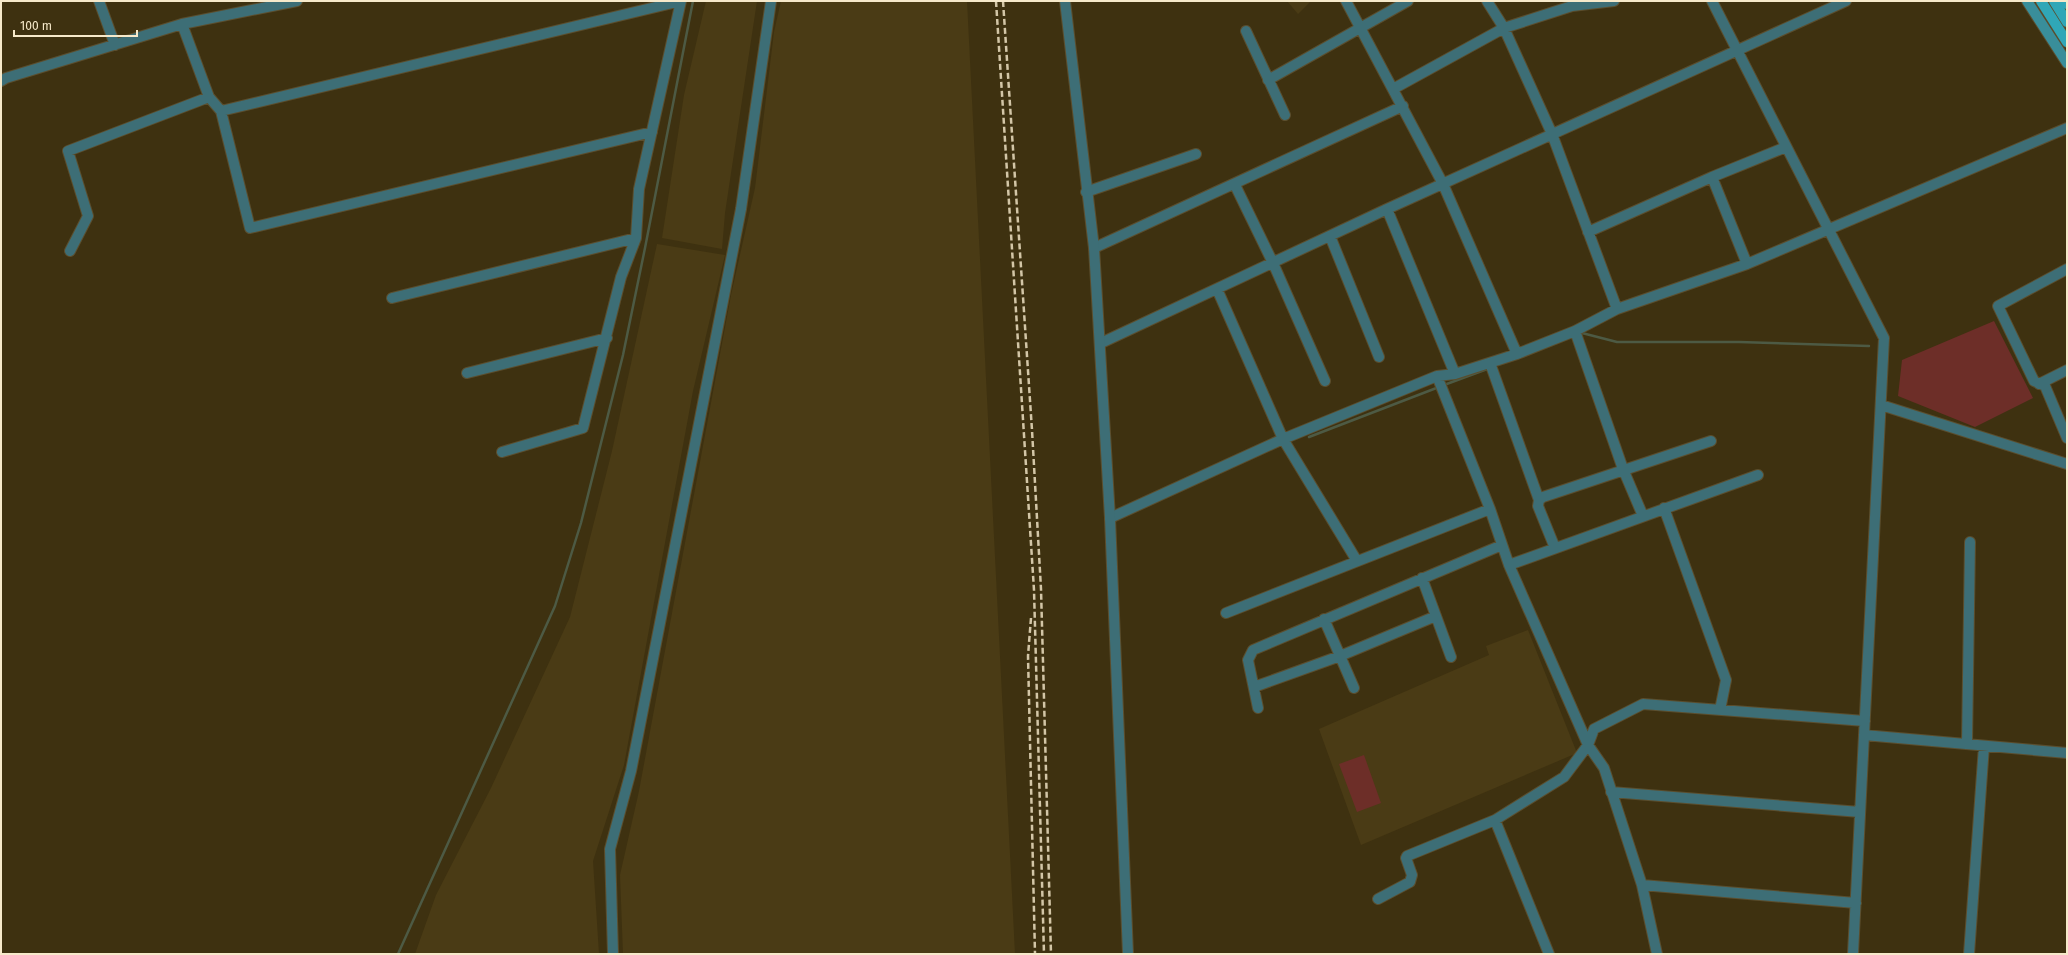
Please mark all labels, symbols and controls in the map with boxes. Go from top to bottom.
scale bar [14,12,137,38]
text: 100 m [20,19,52,33]

